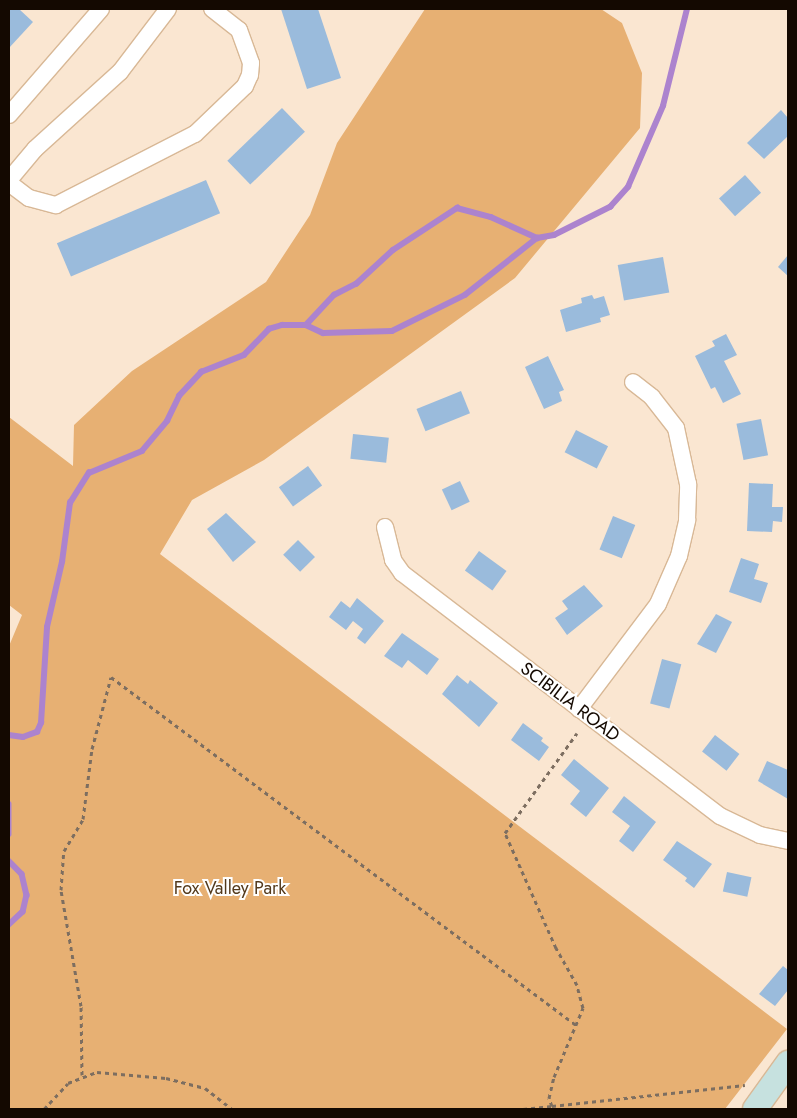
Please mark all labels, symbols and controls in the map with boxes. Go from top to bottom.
street label: SCIBILIA ROAD [516,658,624,746]
park label: Fox Valley Park [174,877,286,899]

